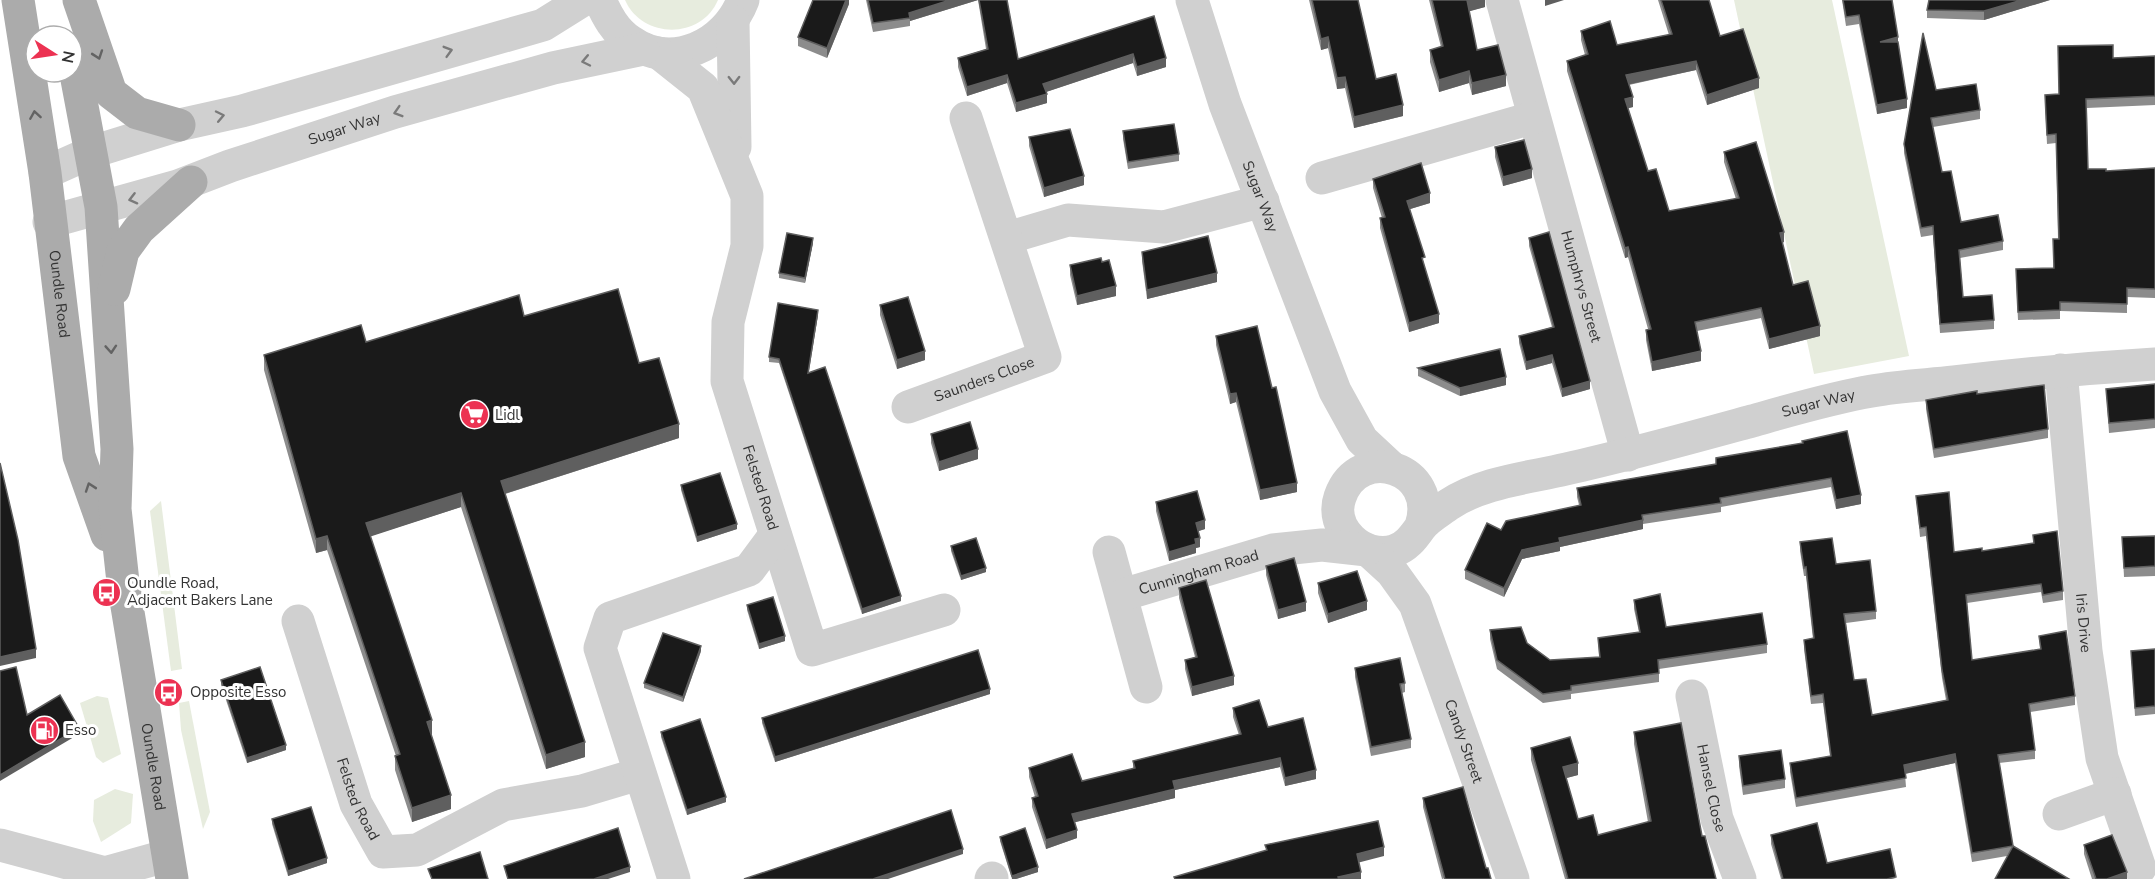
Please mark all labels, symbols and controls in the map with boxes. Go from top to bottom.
north arrow [24,24,84,84]
one-way arrow [442,46,453,58]
text: N [56,49,80,65]
one-way arrow [90,49,103,60]
one-way arrow [581,54,591,67]
one-way arrow [728,75,740,84]
one-way arrow [393,105,404,117]
street label: Sugar Way [306,107,383,150]
one-way arrow [29,110,41,120]
one-way arrow [215,110,225,123]
street label: Sugar Way [1238,158,1283,235]
one-way arrow [128,192,139,204]
street label: Humphrys Street [1556,228,1606,345]
street label: Oundle Road [44,249,75,339]
one-way arrow [104,345,117,354]
street label: Saunders Close [931,352,1037,407]
street label: Sugar Way [1779,384,1857,422]
supermarket icon: Lidl [458,399,490,431]
place label: Lidl [495,405,520,425]
street label: Felsted Road [738,443,784,533]
one-way arrow [85,482,97,493]
street label: Cunningham Road [1136,545,1261,599]
place label: Oundle Road, Adjacent Bakers Lane [127,573,273,610]
bus stop icon: Oundle Road, Adjacent Bakers Lane [90,576,122,608]
street label: Iris Drive [2071,593,2096,653]
bus stop icon: Opposite Esso [153,676,185,708]
place label: Opposite Esso [190,682,286,702]
street label: Candy Street [1440,696,1488,786]
fuel station icon: Esso [28,714,60,746]
place label: Esso [65,720,96,740]
street label: Oundle Road [136,722,171,812]
street label: Hansel Close [1692,742,1731,835]
street label: Felsted Road [332,755,384,844]

